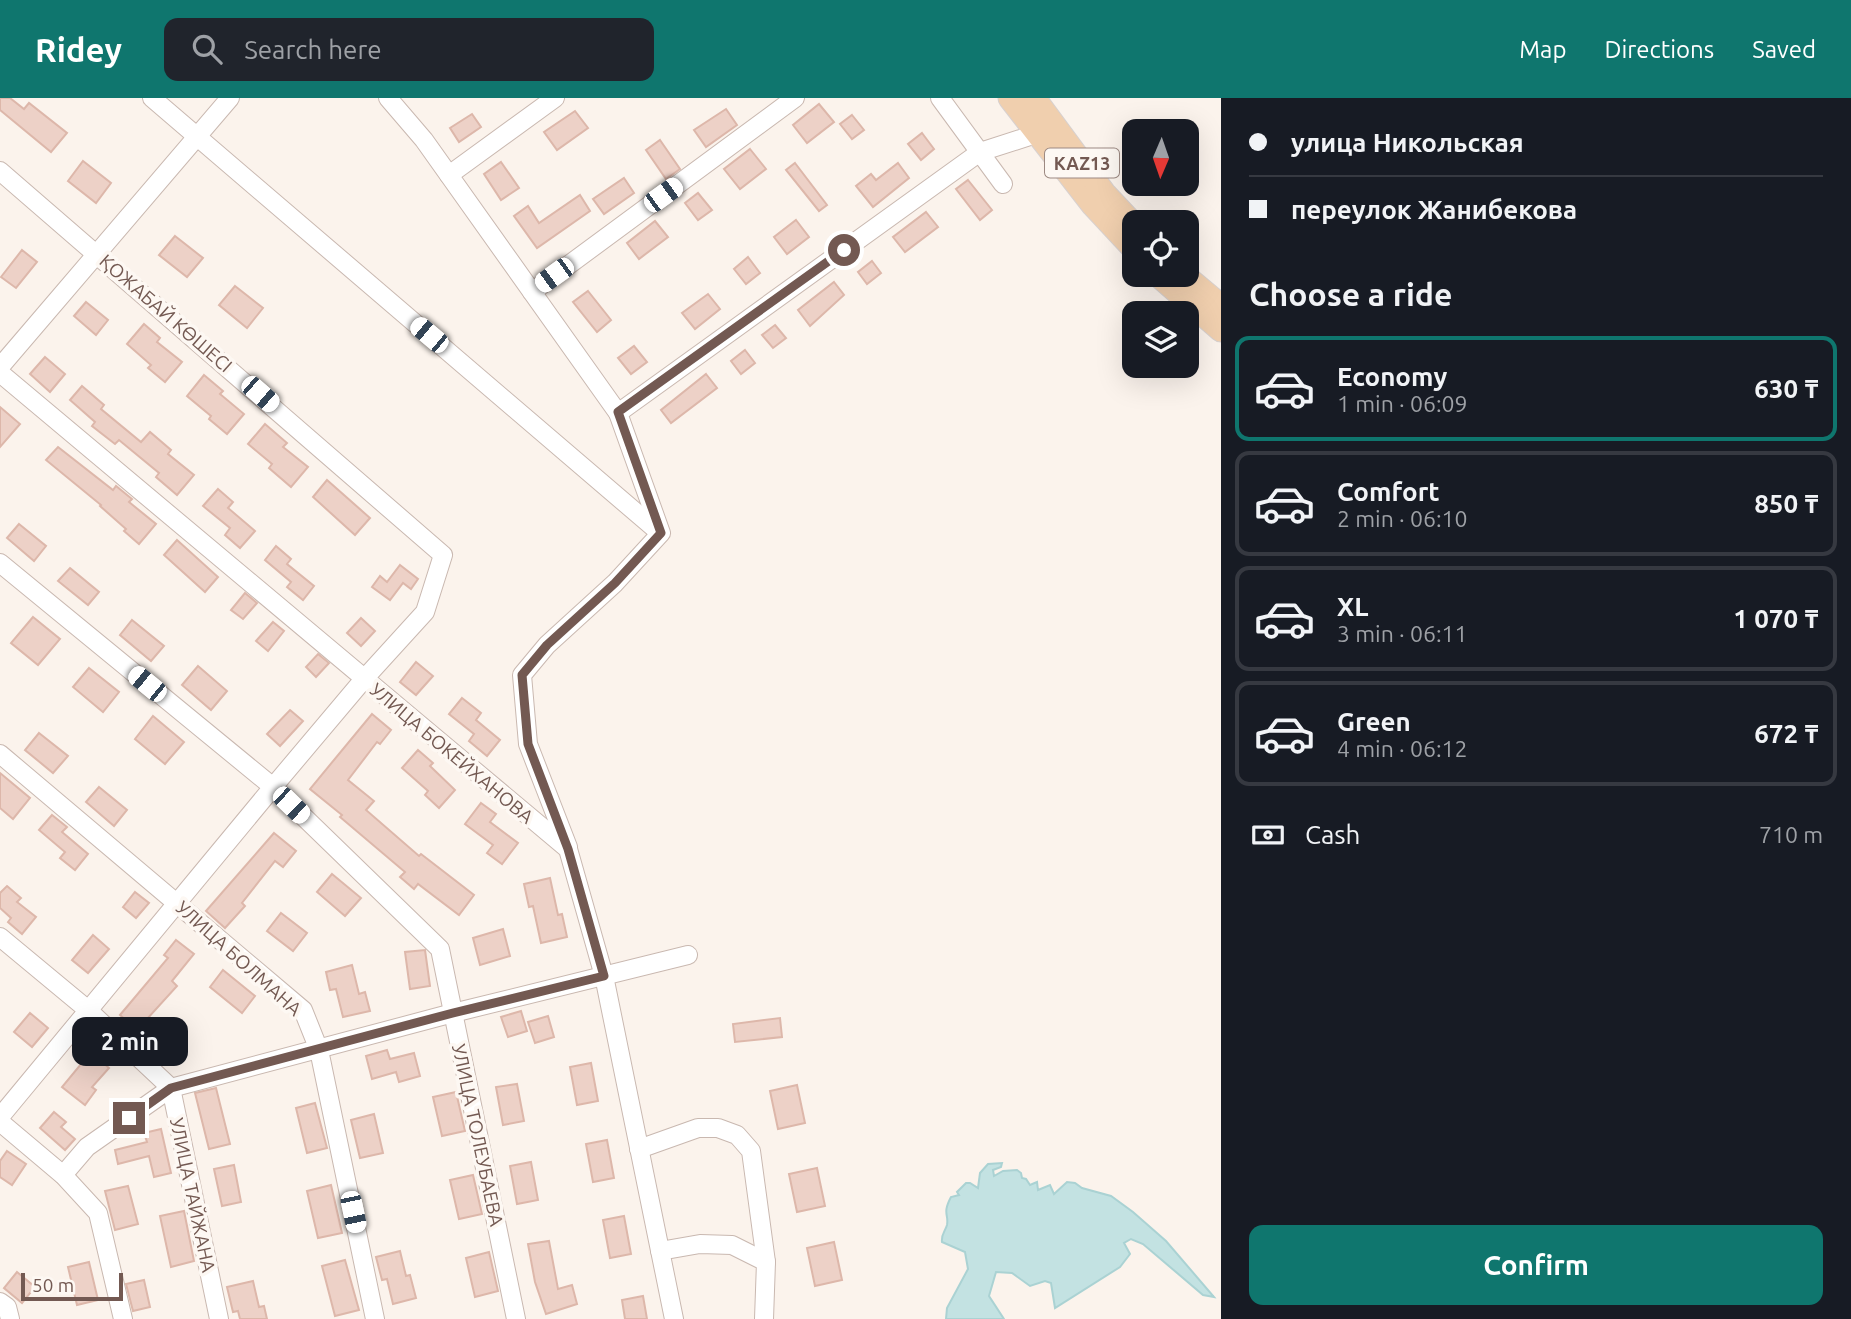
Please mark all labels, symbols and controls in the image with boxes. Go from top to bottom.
search box [164,18,654,81]
icon: search [188,30,226,68]
text: Ridey [35,31,122,68]
text: Search here [244,35,382,64]
text: Map [1519,36,1566,63]
text: Directions [1604,36,1714,63]
text: Saved [1752,36,1816,63]
north arrow [1122,119,1199,196]
map controls [1122,119,1199,378]
text: улица Никольская [1291,128,1524,157]
road number: KAZ13 [1045,149,1119,178]
car [640,174,687,216]
text: переулок Жанибекова [1291,195,1577,224]
button: locate [1122,210,1199,287]
route start [828,234,860,266]
street label: ҚОЖАБАЙ КӨШЕСІ [95,249,237,377]
car [531,254,578,296]
text: Choose a ride [1249,276,1452,312]
button: layers [1122,301,1199,378]
car [407,313,452,357]
icon: car [1253,357,1316,420]
text: Economy [1337,362,1447,391]
car [238,372,283,416]
text: 630 ₸ [1754,374,1819,403]
text: 1 min · 06:09 [1337,391,1468,416]
icon: car [1253,472,1316,535]
text: Comfort [1337,477,1440,506]
text: 850 ₸ [1754,489,1819,518]
text: 2 min · 06:10 [1337,506,1468,531]
icon: car [1253,587,1316,650]
text: XL [1337,592,1368,621]
text: 1 070 ₸ [1733,604,1819,633]
text: 3 min · 06:11 [1337,621,1468,646]
car [125,663,170,705]
street label: УЛИЦА БОКЕЙХАНОВА [366,678,539,828]
icon: car [1253,702,1316,765]
text: Green [1337,707,1411,736]
text: 672 ₸ [1754,719,1819,748]
text: 4 min · 06:12 [1337,736,1468,761]
car [269,783,314,827]
icon: cash [1249,816,1287,854]
text: Cash [1305,820,1360,849]
text: 710 m [1759,822,1823,847]
street label: УЛИЦА БОЛМАНА [172,896,307,1020]
callout: 2 min [71,1016,187,1066]
text: 2 min [101,1029,159,1054]
street label: УЛИЦА ТОЛЕУБАЕВА [448,1042,508,1229]
route end [113,1102,145,1134]
street label: УЛИЦА ТАЙЖАНА [166,1116,220,1275]
car [339,1189,368,1235]
button: Confirm [1249,1225,1823,1305]
scale bar [21,1270,122,1302]
text: 50 m [32,1274,74,1296]

